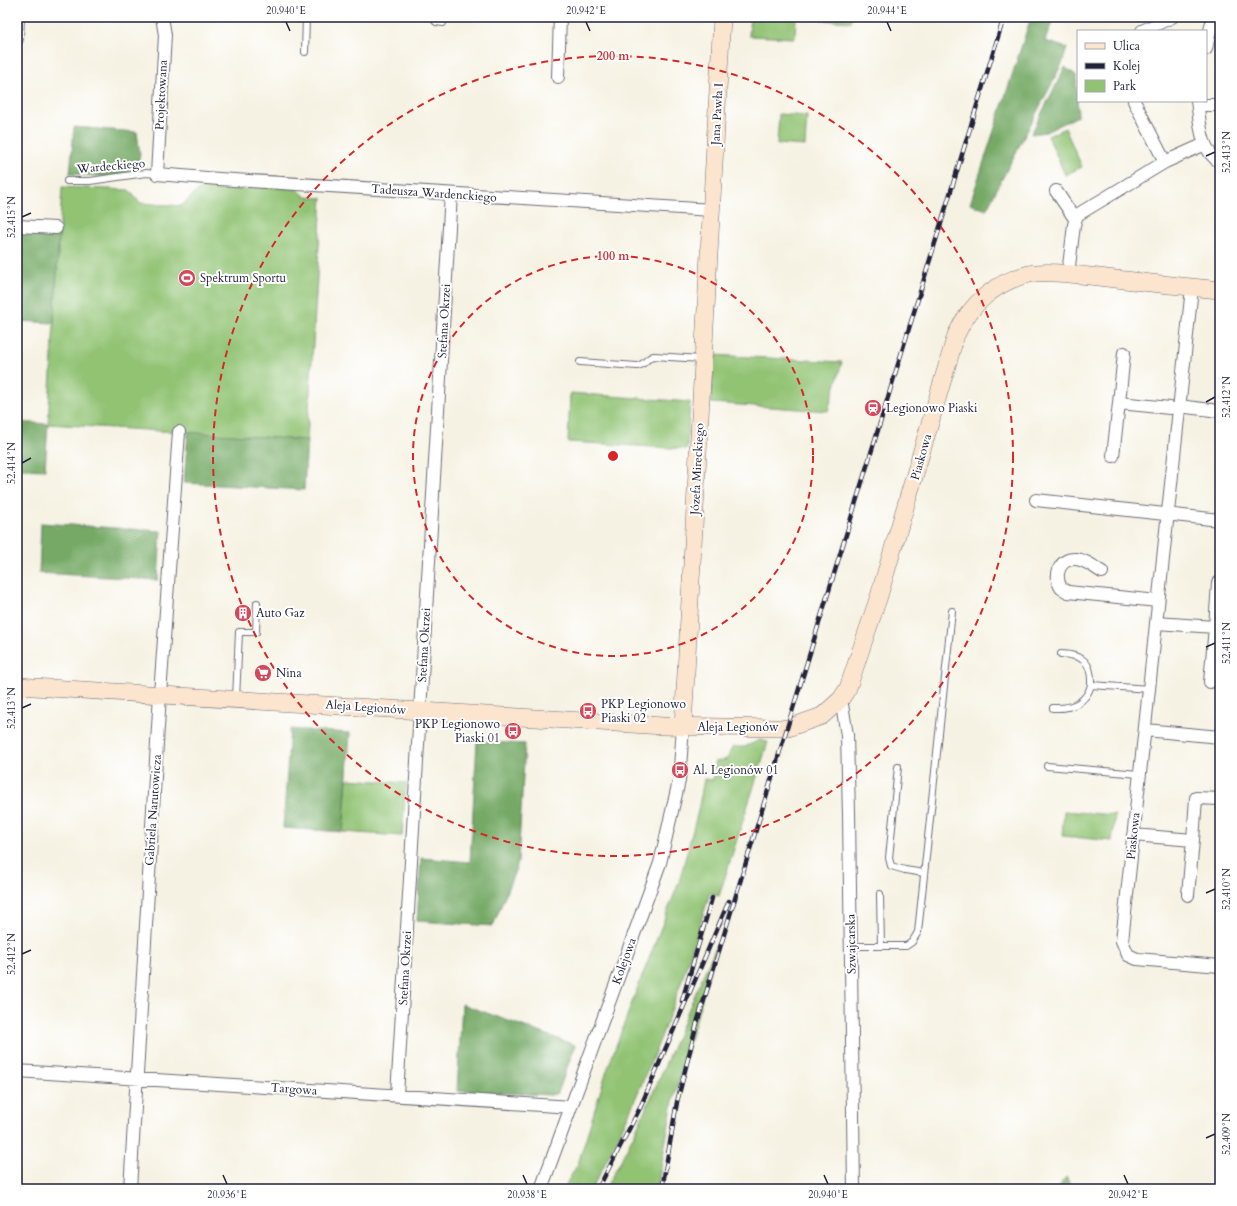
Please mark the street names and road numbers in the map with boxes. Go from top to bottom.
street label: Projektowana [151,59,171,131]
street label: Jana Pawła I [707,83,727,147]
street label: Wardeckiego [75,155,146,177]
street label: Tadeusza Wardenckiego [371,181,498,205]
street label: Stefana Okrzei [434,283,454,359]
street label: Józefa Mireckiego [687,422,707,517]
street label: Piaskowa [907,431,935,482]
street label: Stefana Okrzei [414,607,434,683]
street label: Aleja Legionów [325,696,407,718]
street label: Aleja Legionów [697,719,779,735]
street label: Gabriela Narutowicza [141,753,165,866]
street label: Piaskowa [1123,811,1144,860]
street label: Szwajcarska [842,913,860,974]
street label: Stefana Okrzei [395,930,415,1006]
street label: Kolejowa [608,935,640,987]
street label: Targowa [270,1079,319,1099]

